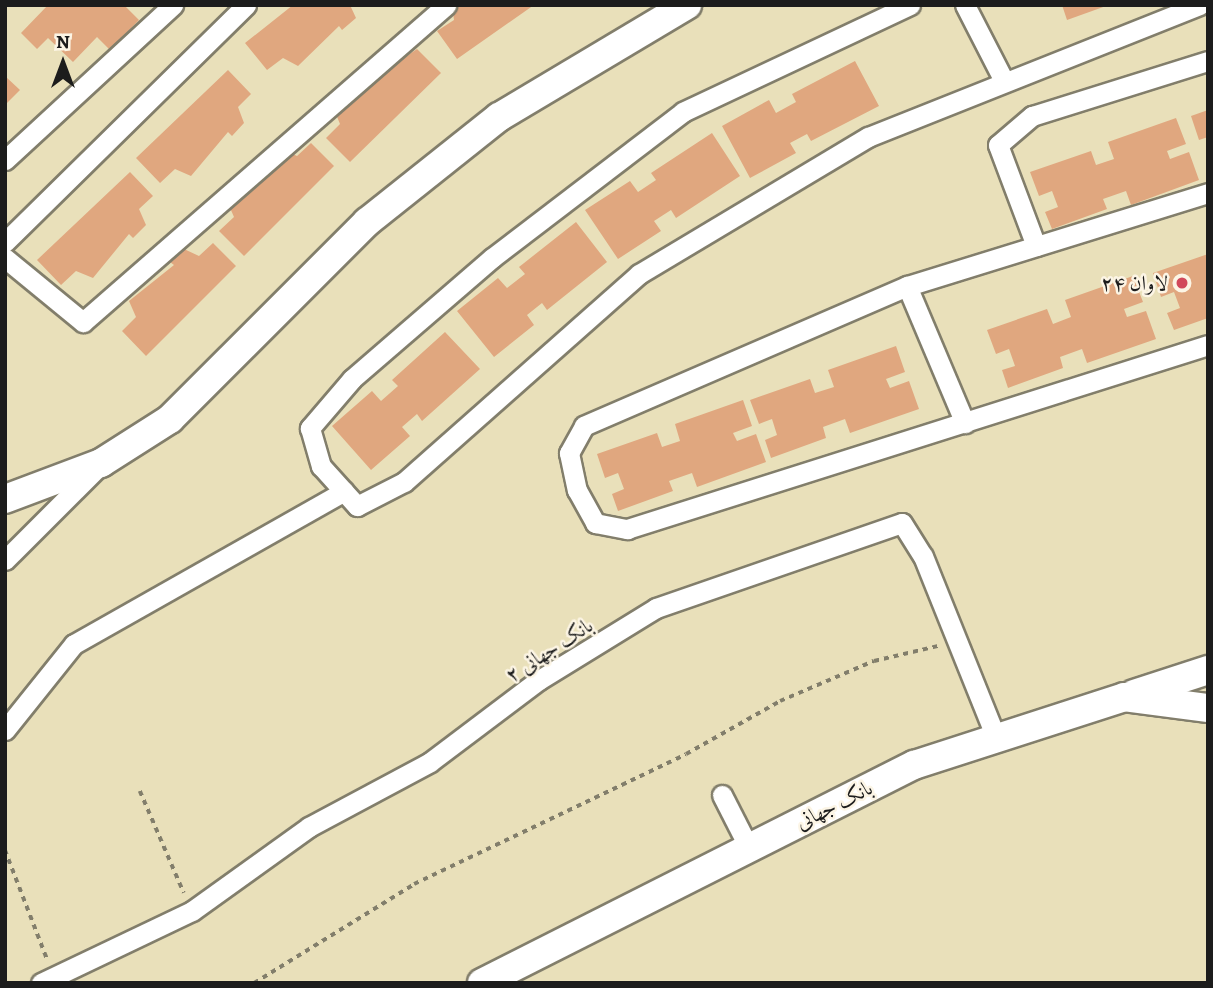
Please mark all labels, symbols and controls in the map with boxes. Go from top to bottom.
north arrow [28,28,98,98]
text: N [56,29,70,55]
place label: لاوان ۲۴ [1101,270,1168,296]
marker: لاوان ۲۴ [1174,275,1190,291]
street label: بانک جهانی ۲ [500,612,598,688]
street label: بانک جهانی [791,775,877,835]

